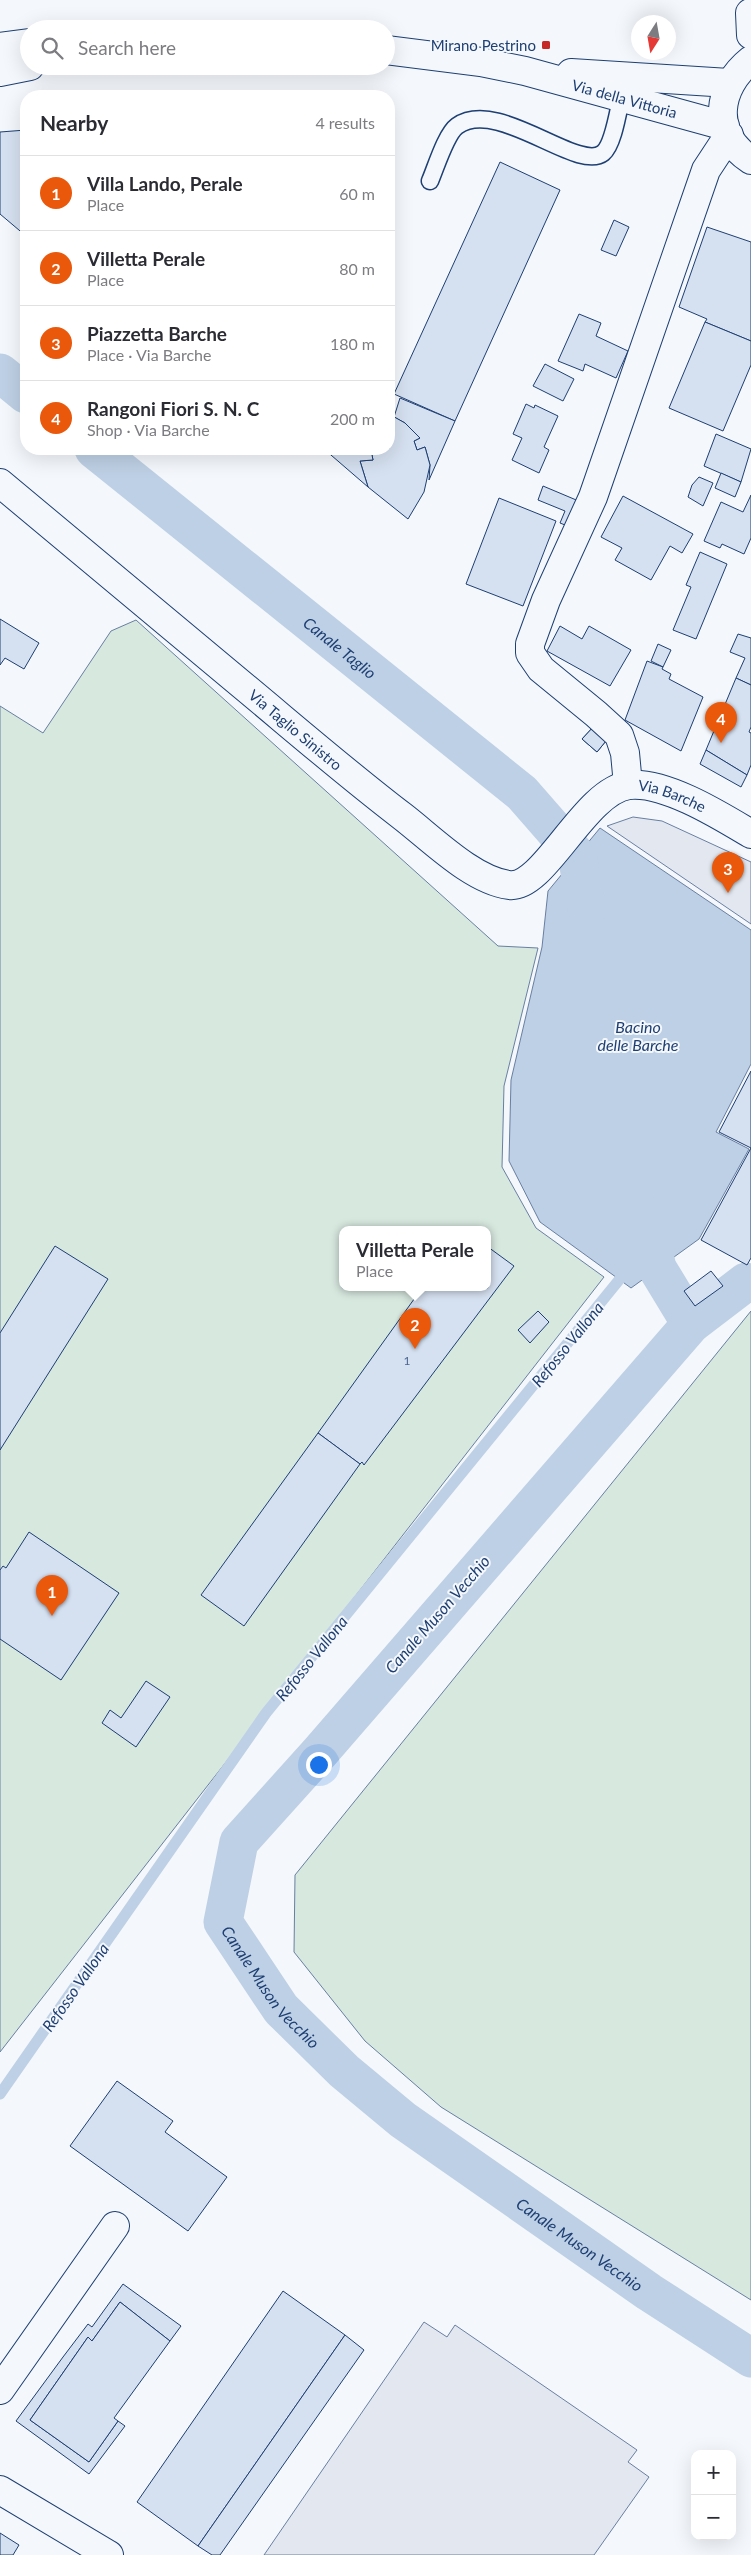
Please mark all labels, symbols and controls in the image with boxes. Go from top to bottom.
north arrow [631,15,676,60]
search box [20,20,395,75]
icon: search [38,34,66,62]
text: Search here [78,36,176,59]
place label: Mirano Pestrino [431,36,536,54]
marker: Mirano Pestrino [540,39,552,51]
street label: Via della Vittoria [570,75,679,121]
text: Nearby [40,110,108,135]
text: 4 results [315,113,375,132]
text: Villa Lando, Perale [87,172,243,195]
text: 1 [51,184,61,203]
text: 60 m [339,184,375,203]
text: Place [87,195,124,214]
text: Villetta Perale [87,247,205,270]
text: 2 [51,259,61,278]
text: 80 m [339,259,375,278]
text: Place [87,270,124,289]
text: Piazzetta Barche [87,322,227,345]
text: 3 [51,334,61,353]
text: 180 m [330,334,375,353]
text: Place · Via Barche [87,345,211,364]
text: Rangoni Fiori S. N. C [87,397,259,420]
text: 4 [51,409,61,428]
text: 200 m [330,409,375,428]
text: Shop · Via Barche [87,420,210,439]
water label: Canale Taglio [300,612,380,682]
street label: Via Taglio Sinistro [245,686,346,774]
pin: 4 [705,702,737,743]
street label: Via Barche [637,776,709,816]
pin: 3 [712,852,744,893]
water label: Bacino delle Barche [598,1017,679,1054]
popup [339,1226,491,1291]
text: Villetta Perale [356,1238,474,1261]
text: Place [356,1261,393,1280]
water label: Refosso Vallona [527,1298,607,1390]
pin: 2 [399,1308,431,1349]
house number: 1 [404,1353,411,1368]
water label: Canale Muson Vecchio [381,1551,493,1677]
pin: 1 [36,1575,68,1616]
water label: Refosso Vallona [271,1612,351,1704]
your location [306,1752,332,1778]
water label: Canale Muson Vecchio [218,1922,324,2052]
water label: Refosso Vallona [38,1939,112,2035]
water label: Canale Muson Vecchio [513,2193,647,2295]
map controls [691,2450,736,2540]
button: + [691,2450,736,2495]
button: − [691,2495,736,2540]

